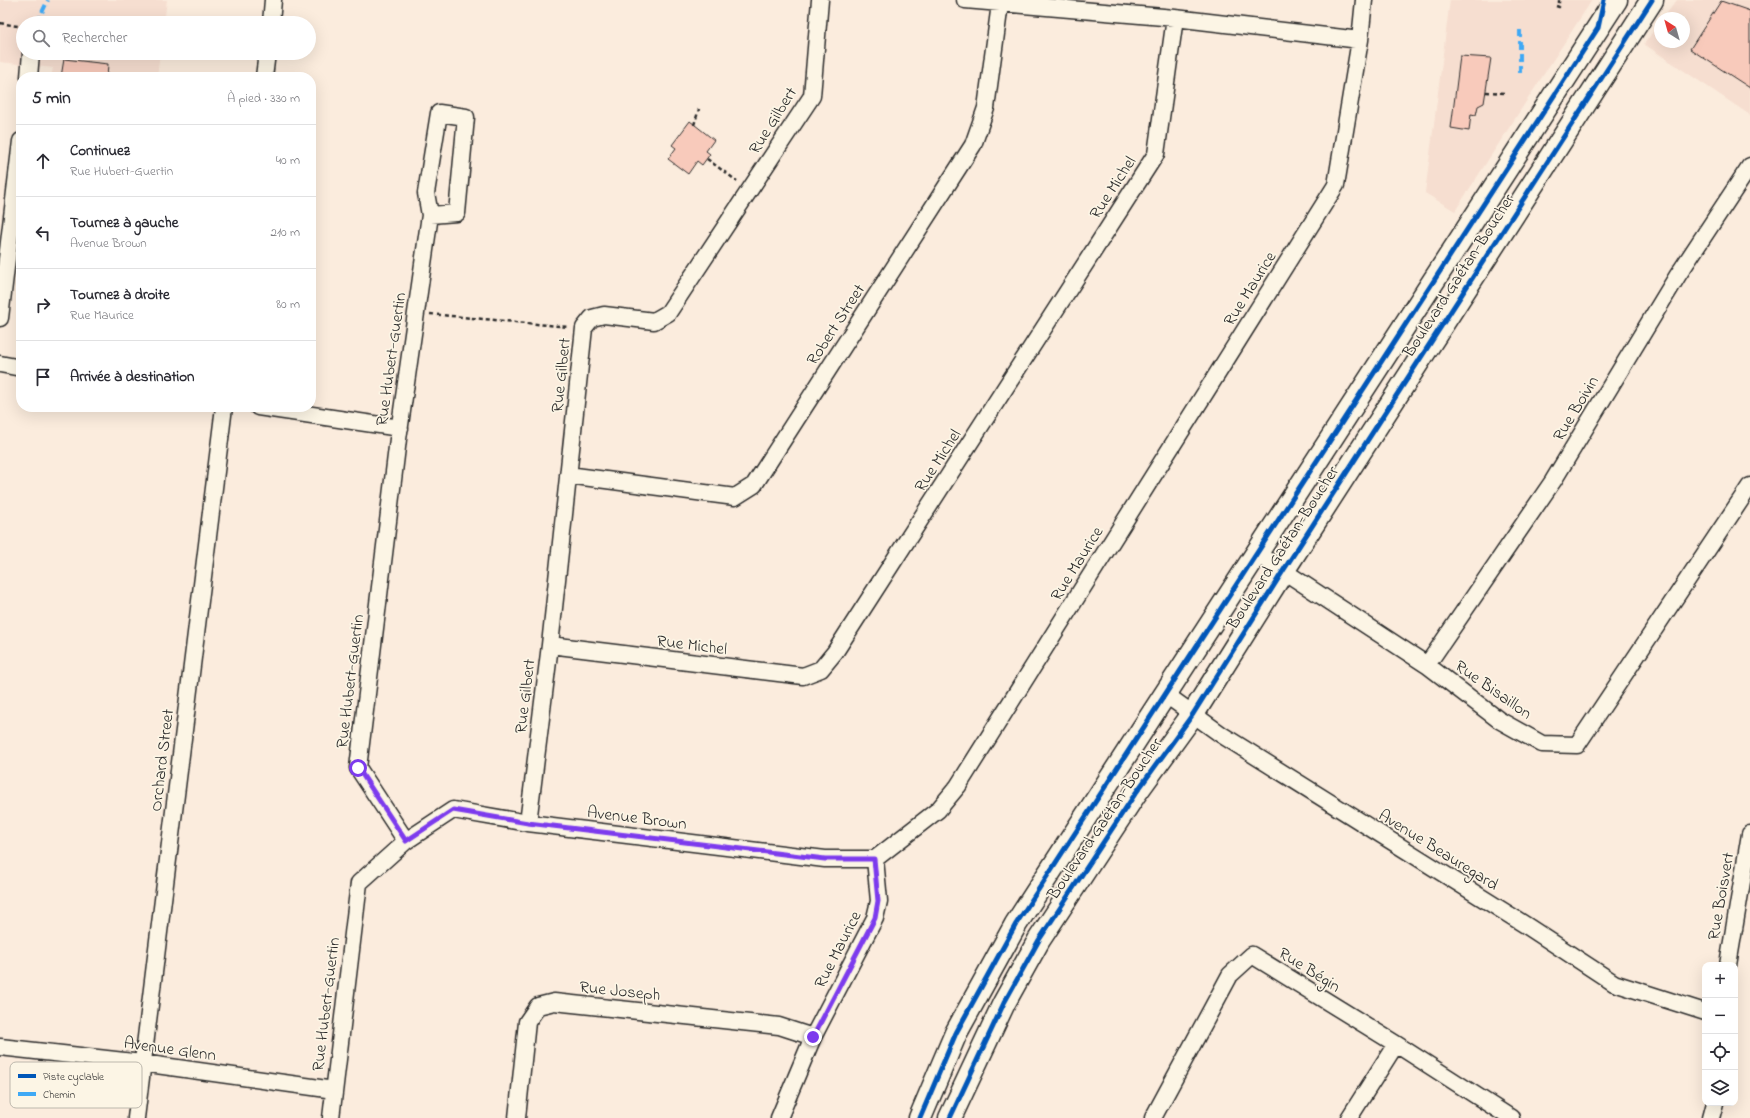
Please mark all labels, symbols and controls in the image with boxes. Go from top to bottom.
north arrow [1654,12,1690,48]
search box [16,16,316,60]
icon: search [30,27,52,49]
text: Rechercher [62,27,127,49]
street label: Rue Gilbert [743,82,804,159]
text: 5 min [32,86,71,111]
text: À pied · 330 m [227,89,300,108]
text: Continuez [70,140,130,162]
icon: ahead [32,150,54,172]
text: 40 m [276,151,300,170]
street label: Rue Michel [1084,151,1143,224]
text: Rue Hubert-Guertin [70,162,173,181]
street label: Boulevard Gaétan-Boucher [1396,188,1522,363]
text: Tournez à gauche [70,212,178,234]
icon: left [32,222,54,244]
text: 210 m [270,223,300,242]
text: Avenue Brown [70,234,147,253]
street label: Rue Maurice [1218,246,1283,331]
street label: Robert Street [801,279,872,370]
text: Tournez à droite [70,284,170,306]
street label: Rue Hubert-Guertin [370,291,413,428]
icon: right [32,294,54,316]
text: 80 m [276,295,300,314]
text: Rue Maurice [70,306,134,325]
street label: Rue Gilbert [545,336,578,414]
icon: arrive [32,366,54,388]
text: Arrivée à destination [70,366,195,388]
street label: Rue Boivin [1547,371,1606,446]
street label: Rue Michel [909,424,968,497]
street label: Boulevard Gaétan-Boucher [1220,460,1346,635]
street label: Rue Maurice [1045,521,1110,606]
street label: Rue Hubert-Guertin [330,613,371,750]
street label: Rue Michel [655,629,728,662]
street label: Rue Bisaillon [1449,654,1537,726]
street label: Rue Gilbert [509,657,543,735]
street label: Orchard Street [144,707,181,813]
street label: Boulevard Gaétan-Boucher [1041,732,1169,906]
route start [349,759,367,777]
street label: Avenue Brown [586,800,688,837]
street label: Avenue Beauregard [1372,803,1504,899]
street label: Rue Boisvert [1701,850,1742,942]
street label: Rue Maurice [808,906,869,993]
street label: Rue Hubert-Guertin [306,936,347,1073]
street label: Rue Bégin [1272,941,1345,1001]
map controls [1702,962,1738,1106]
button: + [1702,962,1738,998]
street label: Rue Joseph [578,975,662,1008]
button: − [1702,998,1738,1034]
route end [804,1028,822,1046]
street label: Avenue Glenn [122,1031,218,1068]
button: locate [1702,1034,1738,1070]
legend [10,1062,142,1108]
text: Piste cyclable [43,1069,104,1086]
button: layers [1702,1070,1738,1106]
text: Chemin [43,1087,75,1103]

